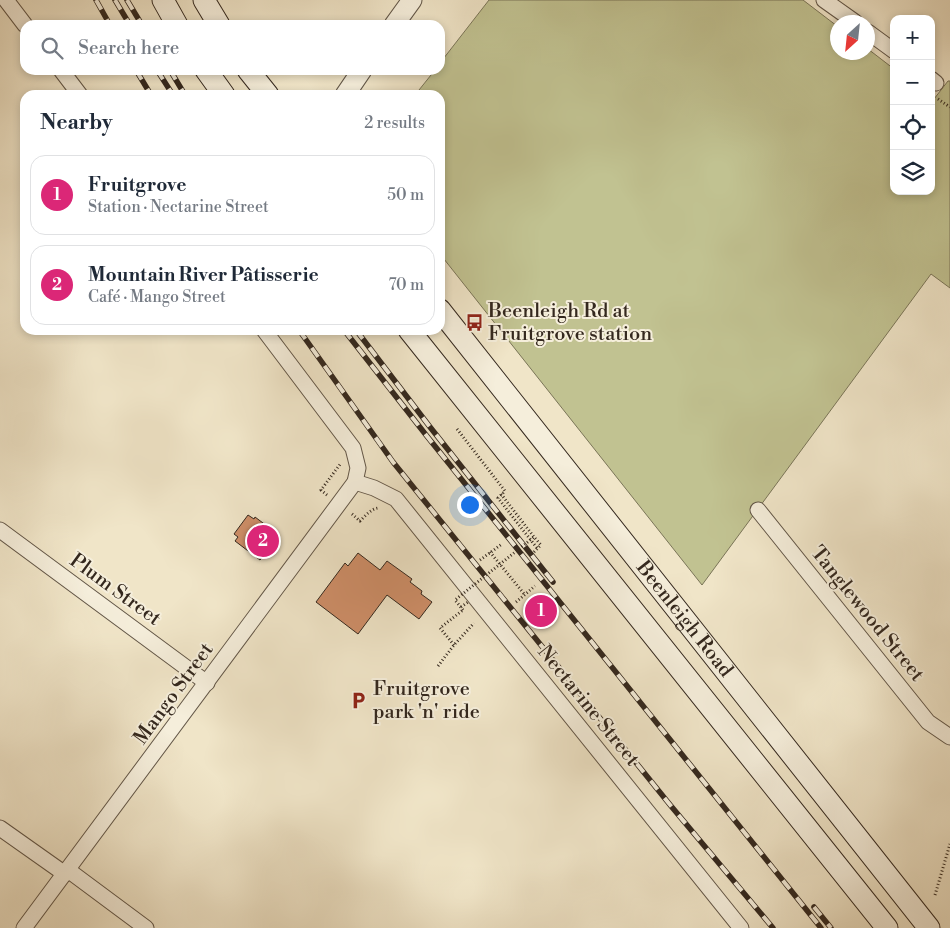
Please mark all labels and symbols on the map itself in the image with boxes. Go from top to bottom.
north arrow [830,15,875,60]
place label: Beenleigh Rd at Fruitgrove station [487,299,652,347]
bus stop icon: Beenleigh Rd at Fruitgrove station [464,312,484,332]
your location [457,492,483,518]
pin: 2 [247,522,279,560]
street label: Tanglewood Street [805,541,929,687]
street label: Plum Street [64,548,166,632]
street label: Beenleigh Road [630,555,739,683]
pin: 1 [525,592,557,630]
street label: Mango Street [129,638,219,750]
street label: Nectarine Street [532,640,644,772]
place label: Fruitgrove park 'n' ride [373,677,480,725]
parking icon: Fruitgrove park 'n' ride [349,691,369,711]

